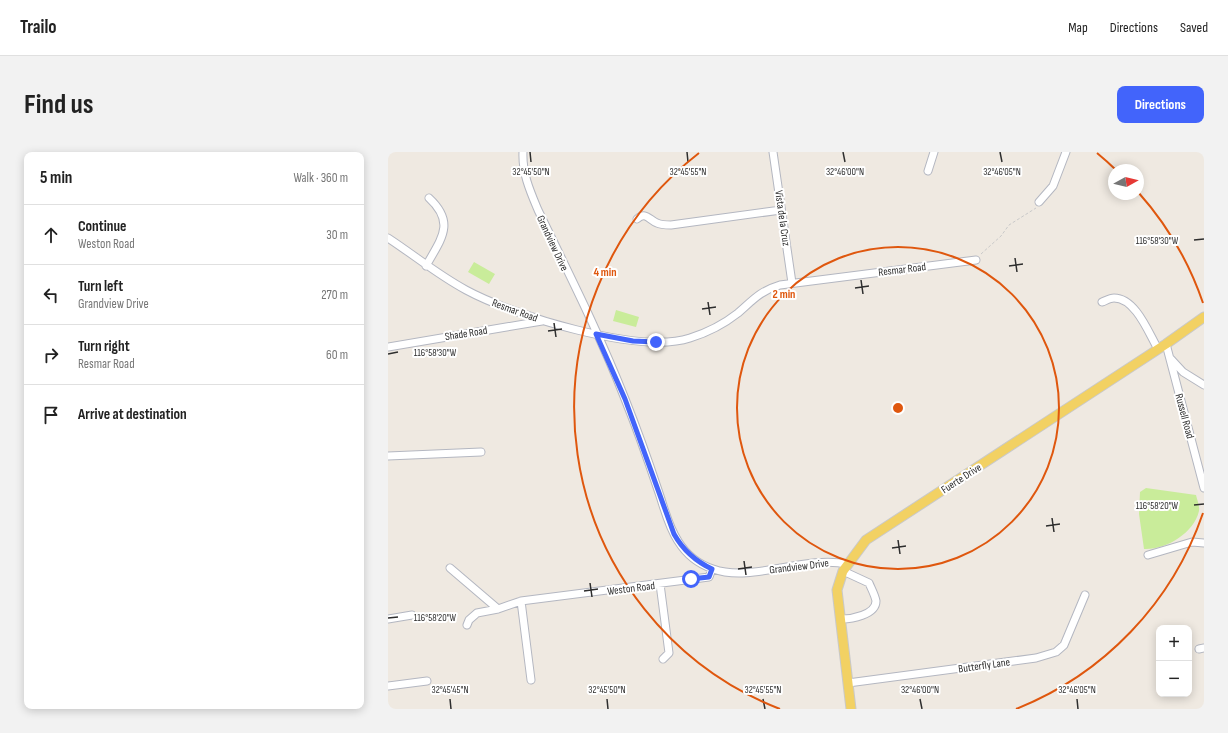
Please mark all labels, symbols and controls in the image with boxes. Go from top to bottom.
text: Trailo [20,16,57,39]
text: Map [1068,19,1088,36]
text: Directions [1110,19,1158,36]
text: Saved [1180,19,1208,36]
button: Directions [1117,86,1204,123]
text: Find us [24,88,93,121]
north arrow [1108,164,1144,200]
text: 32°45'50"N [512,166,550,178]
text: 32°45'55"N [670,166,706,178]
text: 32°46'00"N [826,166,864,178]
text: 32°46'05"N [983,166,1021,178]
text: 5 min [40,168,72,188]
text: Walk · 360 m [293,170,348,186]
street label: Vista de la Cruz [772,189,793,247]
street label: Grandview Drive [534,213,571,273]
text: Continue [78,217,127,236]
icon: ahead [40,224,62,246]
text: 30 m [326,227,348,243]
text: 116°58'30"W [1136,235,1179,247]
text: Weston Road [78,236,135,252]
street label: Resmar Road [878,260,927,279]
text: 4 min [593,265,617,280]
text: Turn left [78,277,123,296]
icon: left [40,284,62,306]
text: 270 m [321,287,348,303]
text: 2 min [773,287,795,302]
text: Grandview Drive [78,296,149,312]
street label: Resmar Road [490,296,540,325]
street label: Shade Road [444,324,489,343]
route end [647,333,665,351]
text: Turn right [78,337,130,356]
icon: right [40,344,62,366]
text: 60 m [326,347,348,363]
text: 116°58'30"W [414,347,457,359]
text: Resmar Road [78,356,135,372]
street label: Russell Road [1172,392,1197,440]
centre of rings [891,401,905,415]
icon: arrive [40,404,62,426]
text: Arrive at destination [78,405,187,424]
street label: Fuerte Drive [939,461,984,496]
text: 116°58'20"W [1136,500,1179,512]
street label: Grandview Drive [769,556,830,577]
route start [682,570,700,588]
street label: Weston Road [606,579,656,598]
text: 116°58'20"W [414,612,457,624]
map controls [1156,625,1192,697]
button: + [1156,625,1192,661]
street label: Butterfly Lane [957,655,1011,676]
button: − [1156,661,1192,697]
text: 32°45'45"N [431,684,469,696]
text: 32°45'50"N [588,684,626,696]
text: 32°45'55"N [745,684,781,696]
text: 32°46'00"N [901,684,939,696]
text: 32°46'05"N [1058,684,1096,696]

